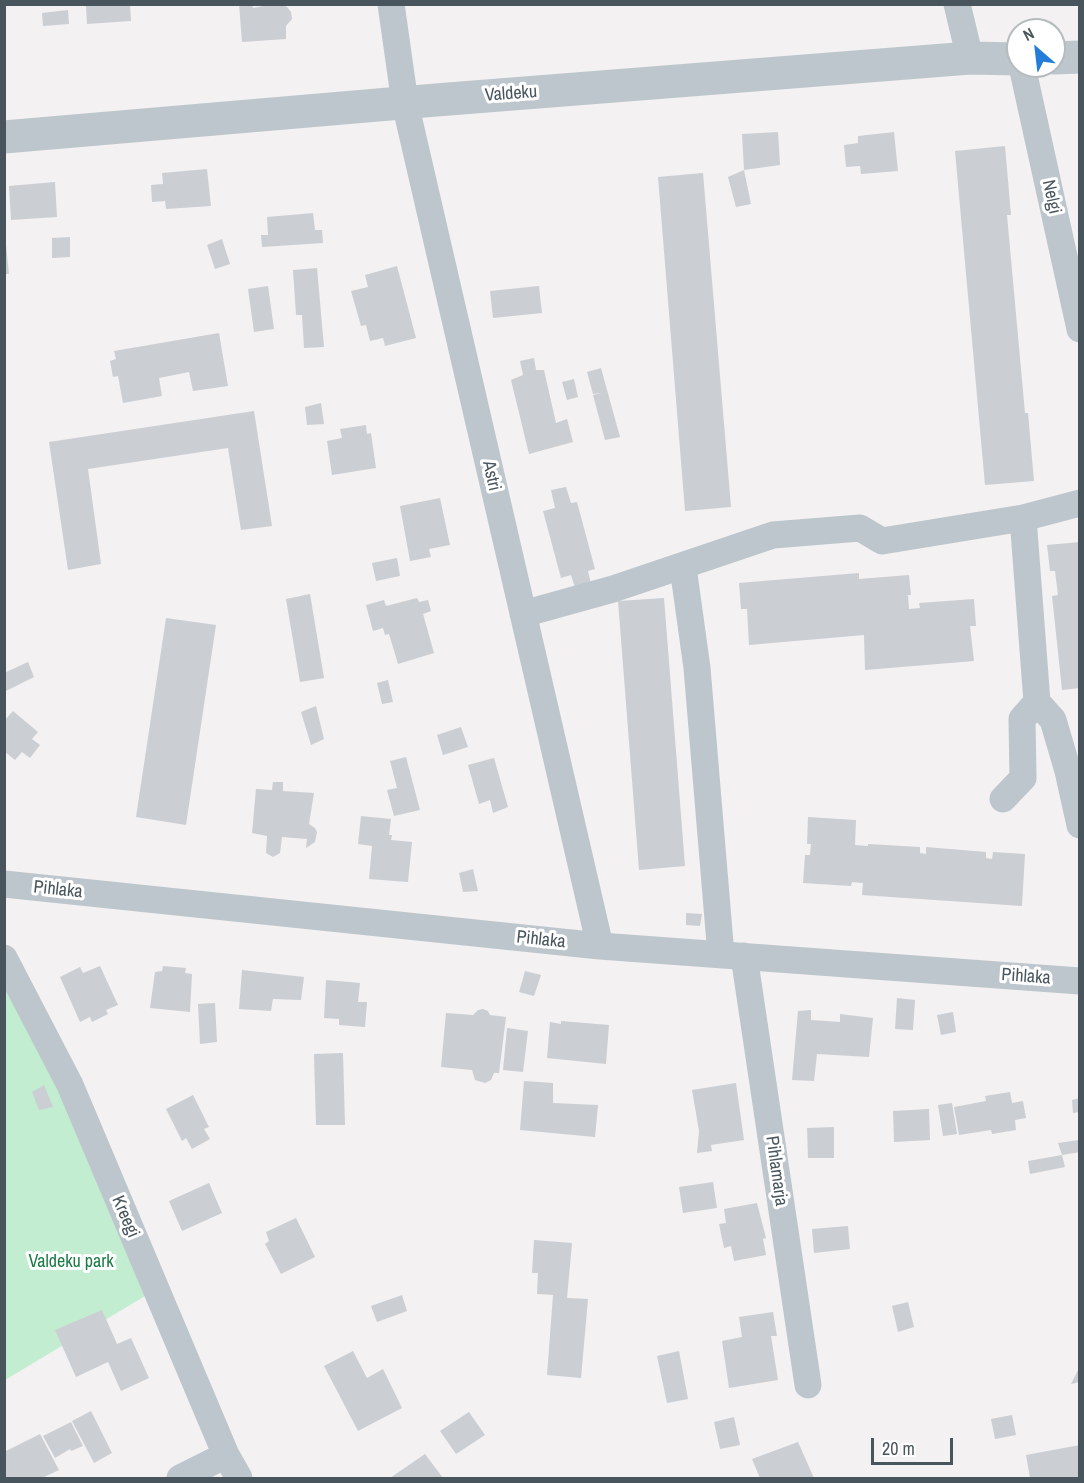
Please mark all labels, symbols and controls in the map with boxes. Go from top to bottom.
north arrow [1006,18,1066,78]
text: N [1019,22,1038,46]
street label: Valdeku [484,81,538,107]
street label: Nelgi [1037,178,1065,216]
street label: Astri [477,459,505,493]
street label: Pihlaka [32,877,84,903]
street label: Pihlaka [515,927,567,953]
street label: Pihlaka [1001,965,1051,989]
street label: Pihlamarja [760,1135,792,1207]
street label: Kreegi [107,1193,143,1241]
park label: Valdeku park [28,1251,114,1273]
scale bar [874,1426,956,1464]
text: 20 m [882,1436,915,1461]

